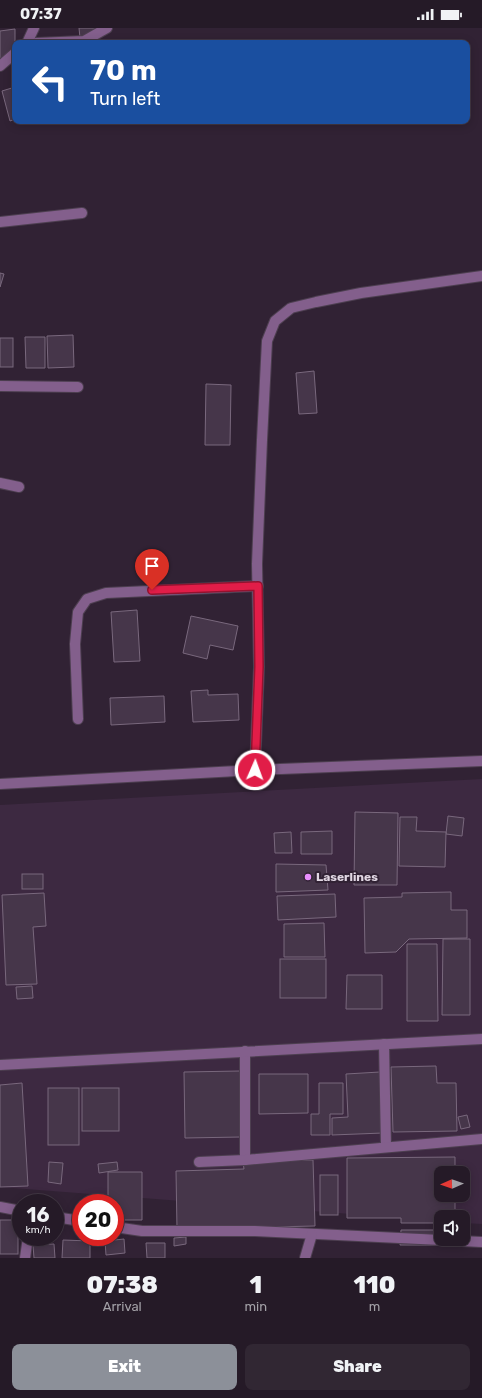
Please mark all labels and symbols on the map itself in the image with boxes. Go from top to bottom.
pin [135,549,169,590]
position arrow [234,749,276,791]
place label: Laserlines [316,870,378,884]
marker: Laserlines [303,872,313,882]
north arrow [434,1166,470,1202]
speed limit sign: 20 [72,1194,124,1246]

